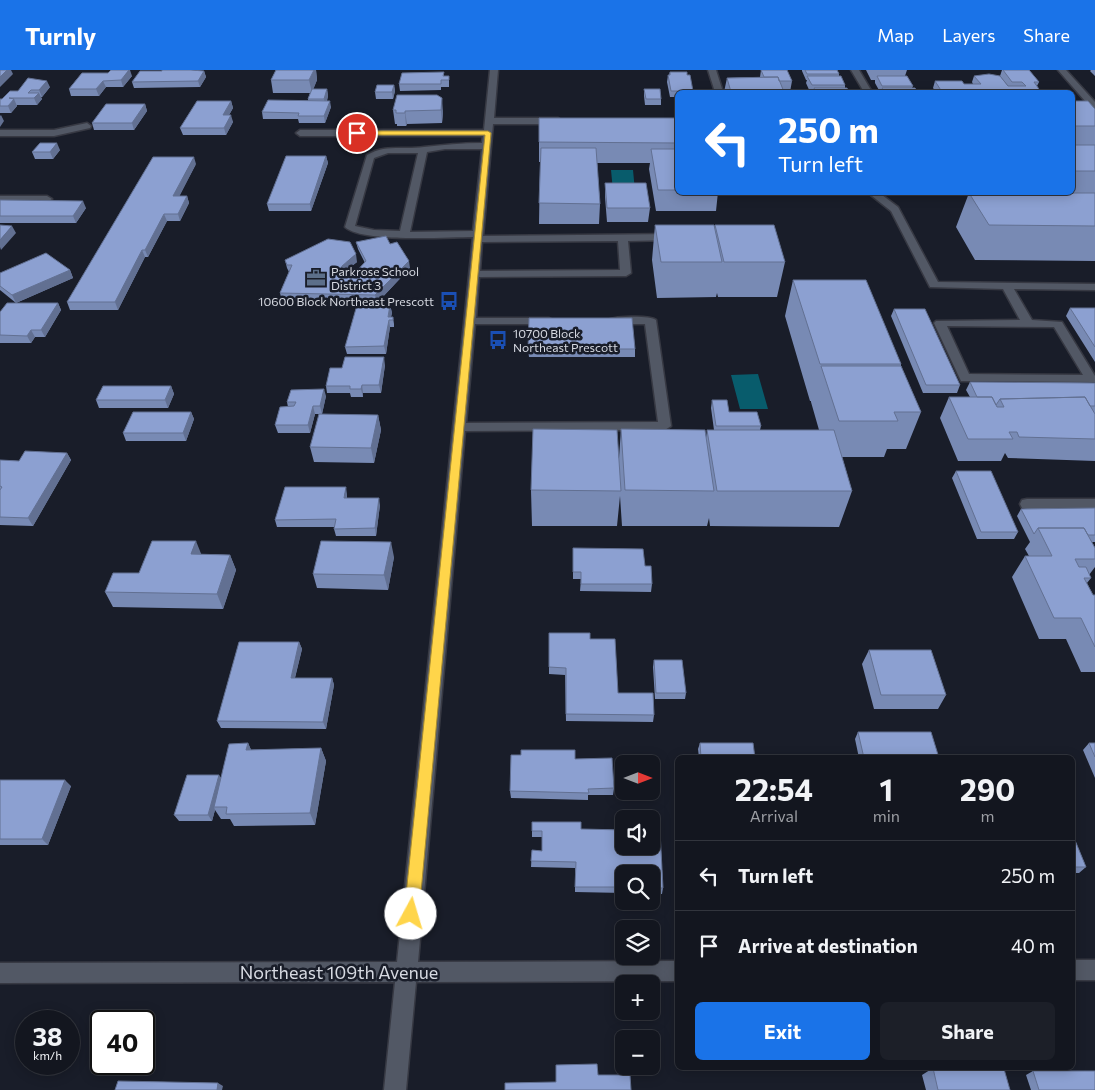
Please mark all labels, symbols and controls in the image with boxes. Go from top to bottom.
text: Turnly [25,21,96,50]
text: Map [877,24,914,46]
text: Layers [942,24,995,46]
text: Share [1023,24,1070,46]
text: 250 m [778,107,879,150]
icon: left [695,110,760,175]
pin [336,112,378,154]
icon: arrive [343,119,371,147]
text: Turn left [778,150,863,177]
place label: Parkrose School District 3 [331,264,419,292]
office icon: Parkrose School District 3 [305,267,327,289]
bus stop icon: 10600 Block Northeast Prescott [438,290,460,312]
place label: 10600 Block Northeast Prescott [258,294,434,308]
place label: 10700 Block Northeast Prescott [513,326,618,354]
bus stop icon: 10700 Block Northeast Prescott [487,329,509,351]
north arrow [615,755,660,800]
map controls [615,755,660,1075]
text: 22:54 [735,770,813,807]
text: 1 [880,770,893,807]
text: 290 [960,770,1015,807]
text: Arrival [750,806,798,825]
text: min [873,806,900,825]
text: m [980,806,994,825]
button: sound [615,810,660,855]
icon: left [695,862,723,890]
text: Turn left [738,864,813,887]
text: 250 m [1001,864,1055,887]
button: search [615,865,660,910]
position arrow [384,887,436,939]
button: layers [615,920,660,965]
icon: arrive [695,932,723,960]
text: Arrive at destination [738,934,918,957]
text: 40 m [1011,934,1055,957]
street label: Northeast 109th Avenue [240,961,438,983]
button: + [615,975,660,1020]
button: Exit [695,1002,870,1060]
button: Share [880,1002,1055,1060]
speed limit sign: 40 [90,1010,155,1075]
text: 38 [32,1021,63,1051]
button: − [615,1030,660,1075]
text: km/h [33,1048,62,1062]

